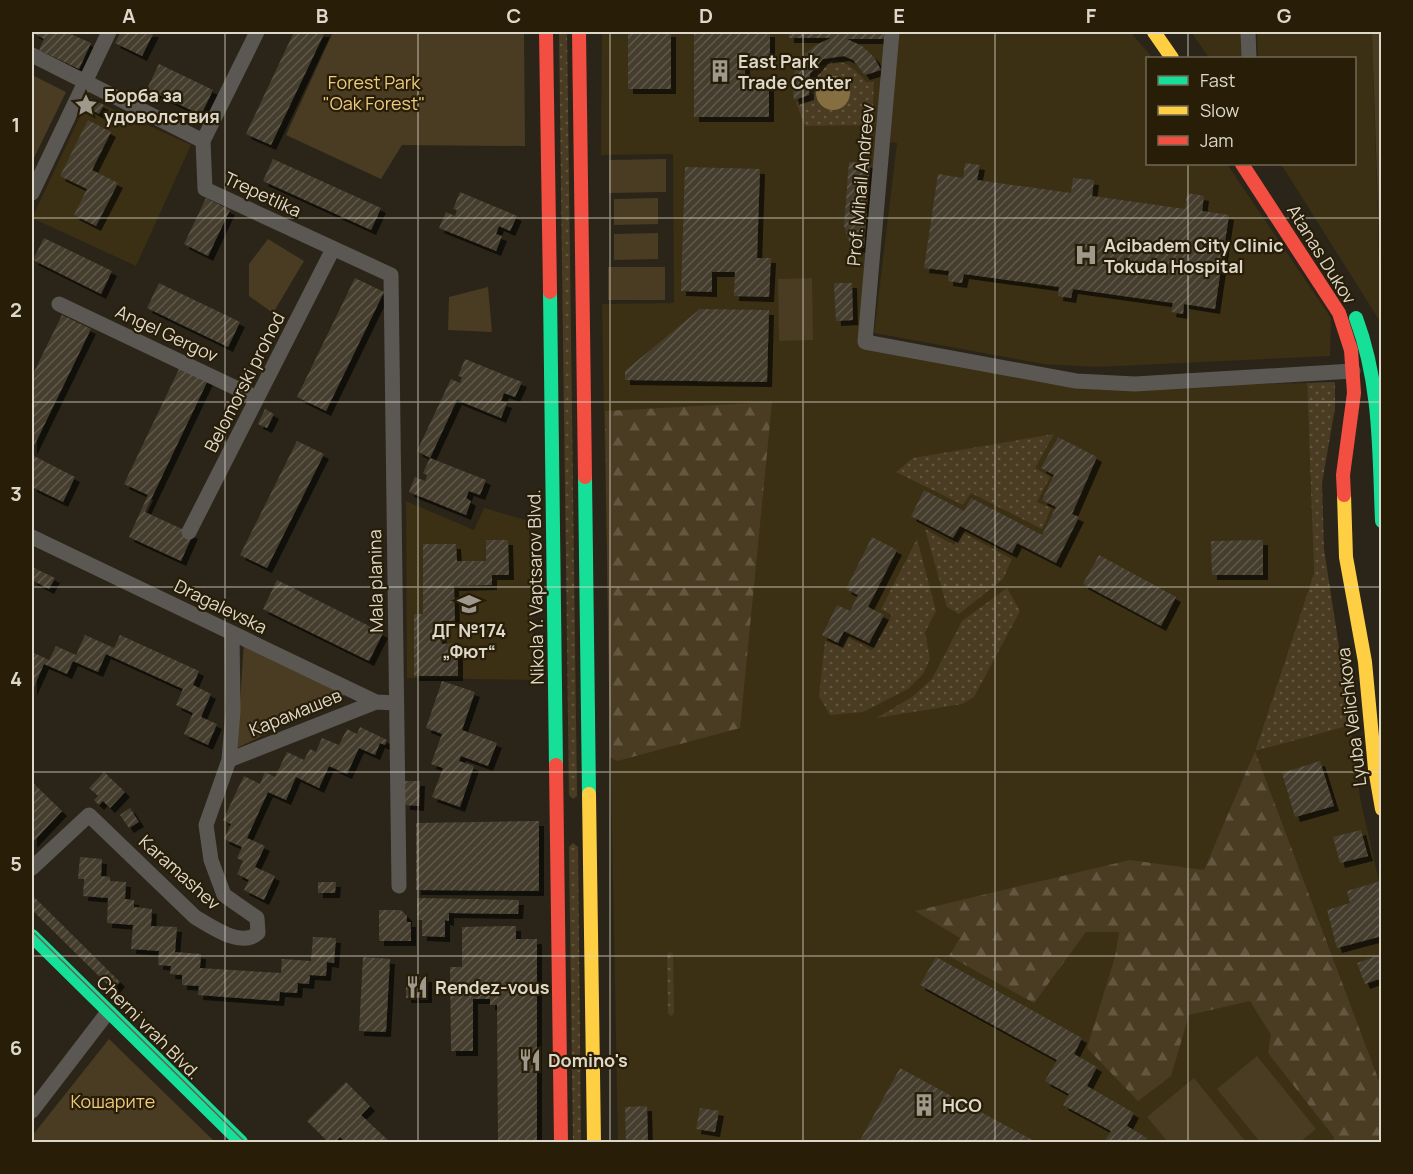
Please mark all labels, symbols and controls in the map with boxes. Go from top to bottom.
text: A [122,2,136,29]
text: B [316,2,329,29]
text: C [507,2,521,29]
text: D [699,2,713,29]
text: E [893,2,905,29]
text: F [1086,2,1097,29]
text: G [1277,2,1292,29]
place label: East Park Trade Center [738,49,851,94]
legend [1146,57,1356,165]
building icon: East Park Trade Center [707,58,733,84]
text: Fast [1200,68,1235,92]
park label: Forest Park "Oak Forest" [323,70,425,115]
place label: Борба за удоволствия [104,83,220,128]
place icon: Борба за удоволствия [73,92,99,118]
text: Slow [1200,98,1240,122]
street label: Prof. Mihail Andreev [841,103,879,267]
text: 1 [12,111,20,138]
text: Jam [1200,128,1234,152]
street label: Trepetlika [221,166,305,222]
street label: Atanas Dukov [1282,200,1362,308]
place label: Acibadem City Clinic Tokuda Hospital [1104,233,1284,278]
hospital icon: Acibadem City Clinic Tokuda Hospital [1073,242,1099,268]
text: 2 [10,296,22,323]
street label: Angel Gergov [112,299,222,367]
street label: Belomorski prohod [198,308,290,456]
text: 3 [10,480,22,507]
street label: Nikola Y. Vaptsarov Blvd. [521,489,549,685]
street label: Mala planina [362,529,388,633]
street label: Dragalevska [171,573,271,639]
school or university icon: ДГ №174 „Фют“ [456,591,482,617]
place label: ДГ №174 „Фют“ [432,618,506,663]
street label: Lyuba Velichkova [1331,646,1371,788]
text: 4 [10,665,22,692]
street label: Карамашев [245,682,345,741]
street label: Karamashev [134,829,226,915]
text: 5 [10,850,22,877]
street label: Cherni vrah Blvd. [92,970,206,1084]
restaurant icon: Rendez-vous [404,974,430,1000]
place label: Rendez-vous [435,975,550,999]
text: 6 [10,1034,22,1061]
restaurant icon: Domino's [517,1047,543,1073]
place label: Domino's [548,1048,628,1072]
park label: Кошарите [71,1089,155,1113]
building icon: НСО [911,1092,937,1118]
place label: НСО [942,1093,982,1117]

